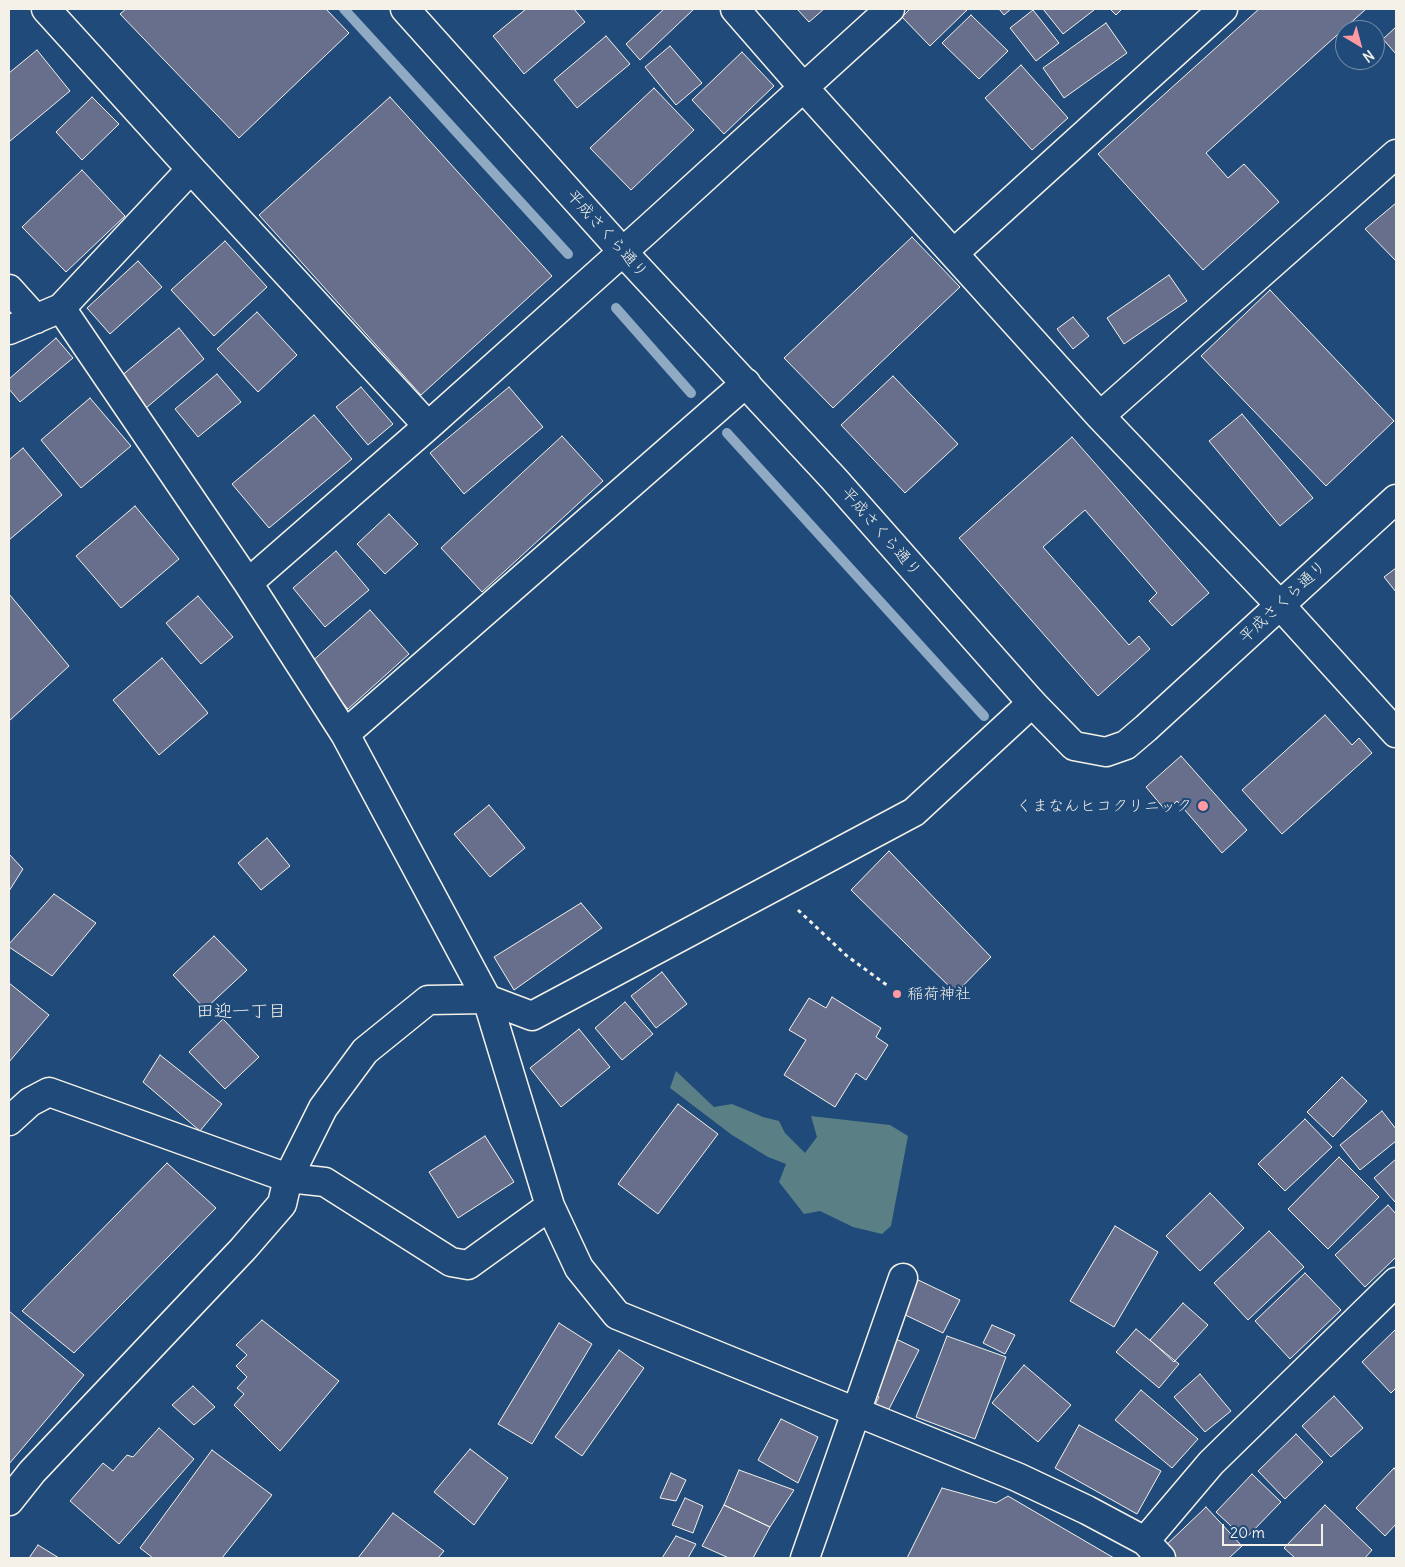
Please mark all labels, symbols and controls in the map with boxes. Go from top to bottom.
north arrow [1335,20,1385,70]
text: N [1359,46,1378,66]
street label: 平成さくら通り [562,186,652,282]
street label: 平成さくら通り [837,483,925,581]
street label: 平成さくら通り [1235,557,1331,647]
place label: くまなんヒコクリニック [1016,796,1192,816]
marker: くまなんヒコクリニック [1196,799,1210,813]
place label: 稲荷神社 [907,984,971,1004]
marker: 稲荷神社 [891,988,903,1000]
district label: 田迎一丁目 [196,1001,286,1023]
scale bar [1225,1514,1326,1546]
text: 20 m [1230,1523,1265,1542]

